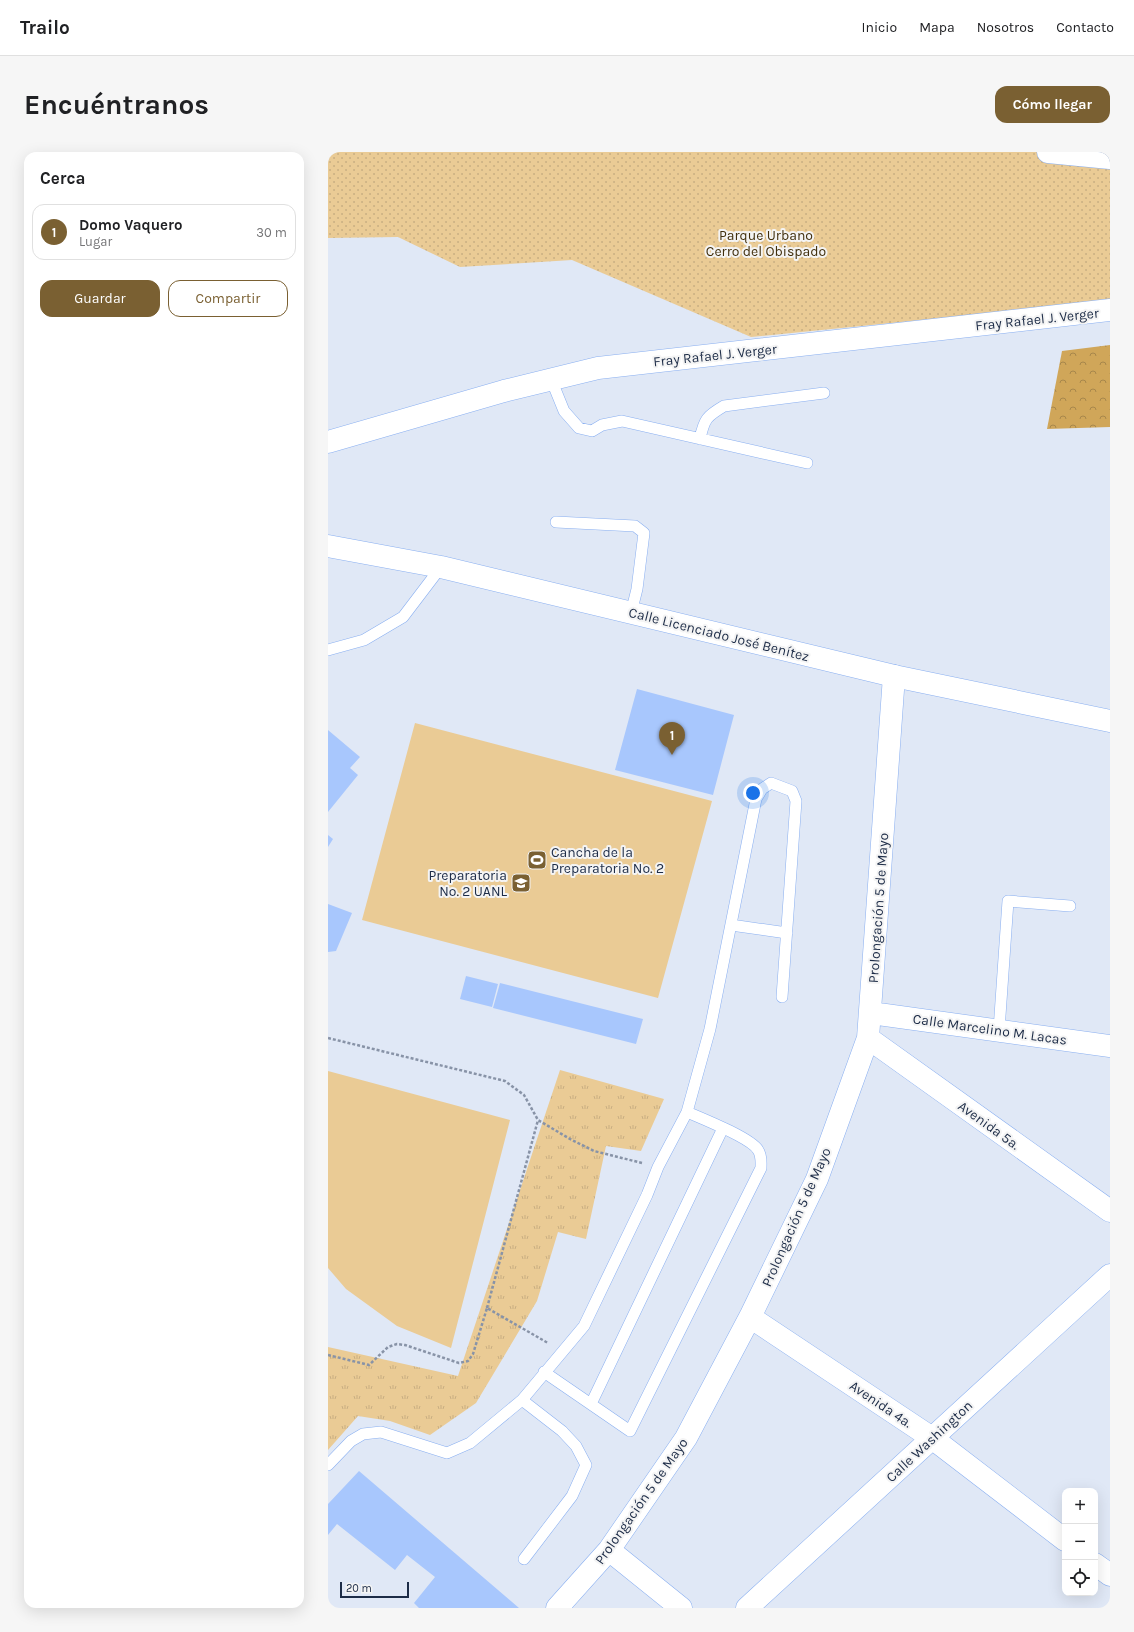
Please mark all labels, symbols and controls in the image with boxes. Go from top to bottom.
text: Trailo [20,17,70,39]
text: Inicio [862,19,897,36]
text: Mapa [919,19,955,36]
text: Nosotros [977,19,1034,36]
text: Contacto [1056,19,1114,36]
button: Cómo llegar [995,86,1110,123]
text: Encuéntranos [24,88,209,121]
text: Cerca [40,168,85,188]
text: Domo Vaquero [79,216,182,234]
text: 1 [52,225,56,240]
text: 30 m [256,225,287,240]
park label: Parque Urbano Cerro del Obispado [706,227,826,260]
text: Lugar [79,234,112,249]
button: Guardar [40,280,160,317]
button: Compartir [168,280,288,317]
street label: Fray Rafael J. Verger [974,304,1101,334]
street label: Fray Rafael J. Verger [652,340,779,370]
street label: Calle Licenciado José Benítez [627,604,811,665]
pin: 1 [659,722,685,755]
your location [743,783,763,803]
street label: Prolongación 5 de Mayo [865,832,892,984]
place label: Cancha de la Preparatoria No. 2 [551,844,664,877]
sports icon: Cancha de la Preparatoria No. 2 [526,849,548,871]
place label: Preparatoria No. 2 UANL [428,867,507,900]
school or university icon: Preparatoria No. 2 UANL [510,872,532,894]
street label: Calle Marcelino M. Lacas [912,1010,1068,1049]
street label: Avenida 5a. [955,1097,1023,1154]
street label: Prolongación 5 de Mayo [758,1145,835,1289]
street label: Avenida 4a. [846,1377,916,1432]
street label: Calle Washington [883,1397,976,1486]
street label: Prolongación 5 de Mayo [591,1435,692,1568]
map controls [1062,1488,1098,1596]
button: + [1062,1488,1098,1524]
button: − [1062,1524,1098,1560]
button: locate [1062,1560,1098,1596]
scale bar [340,1580,409,1599]
text: 20 m [346,1582,372,1595]

